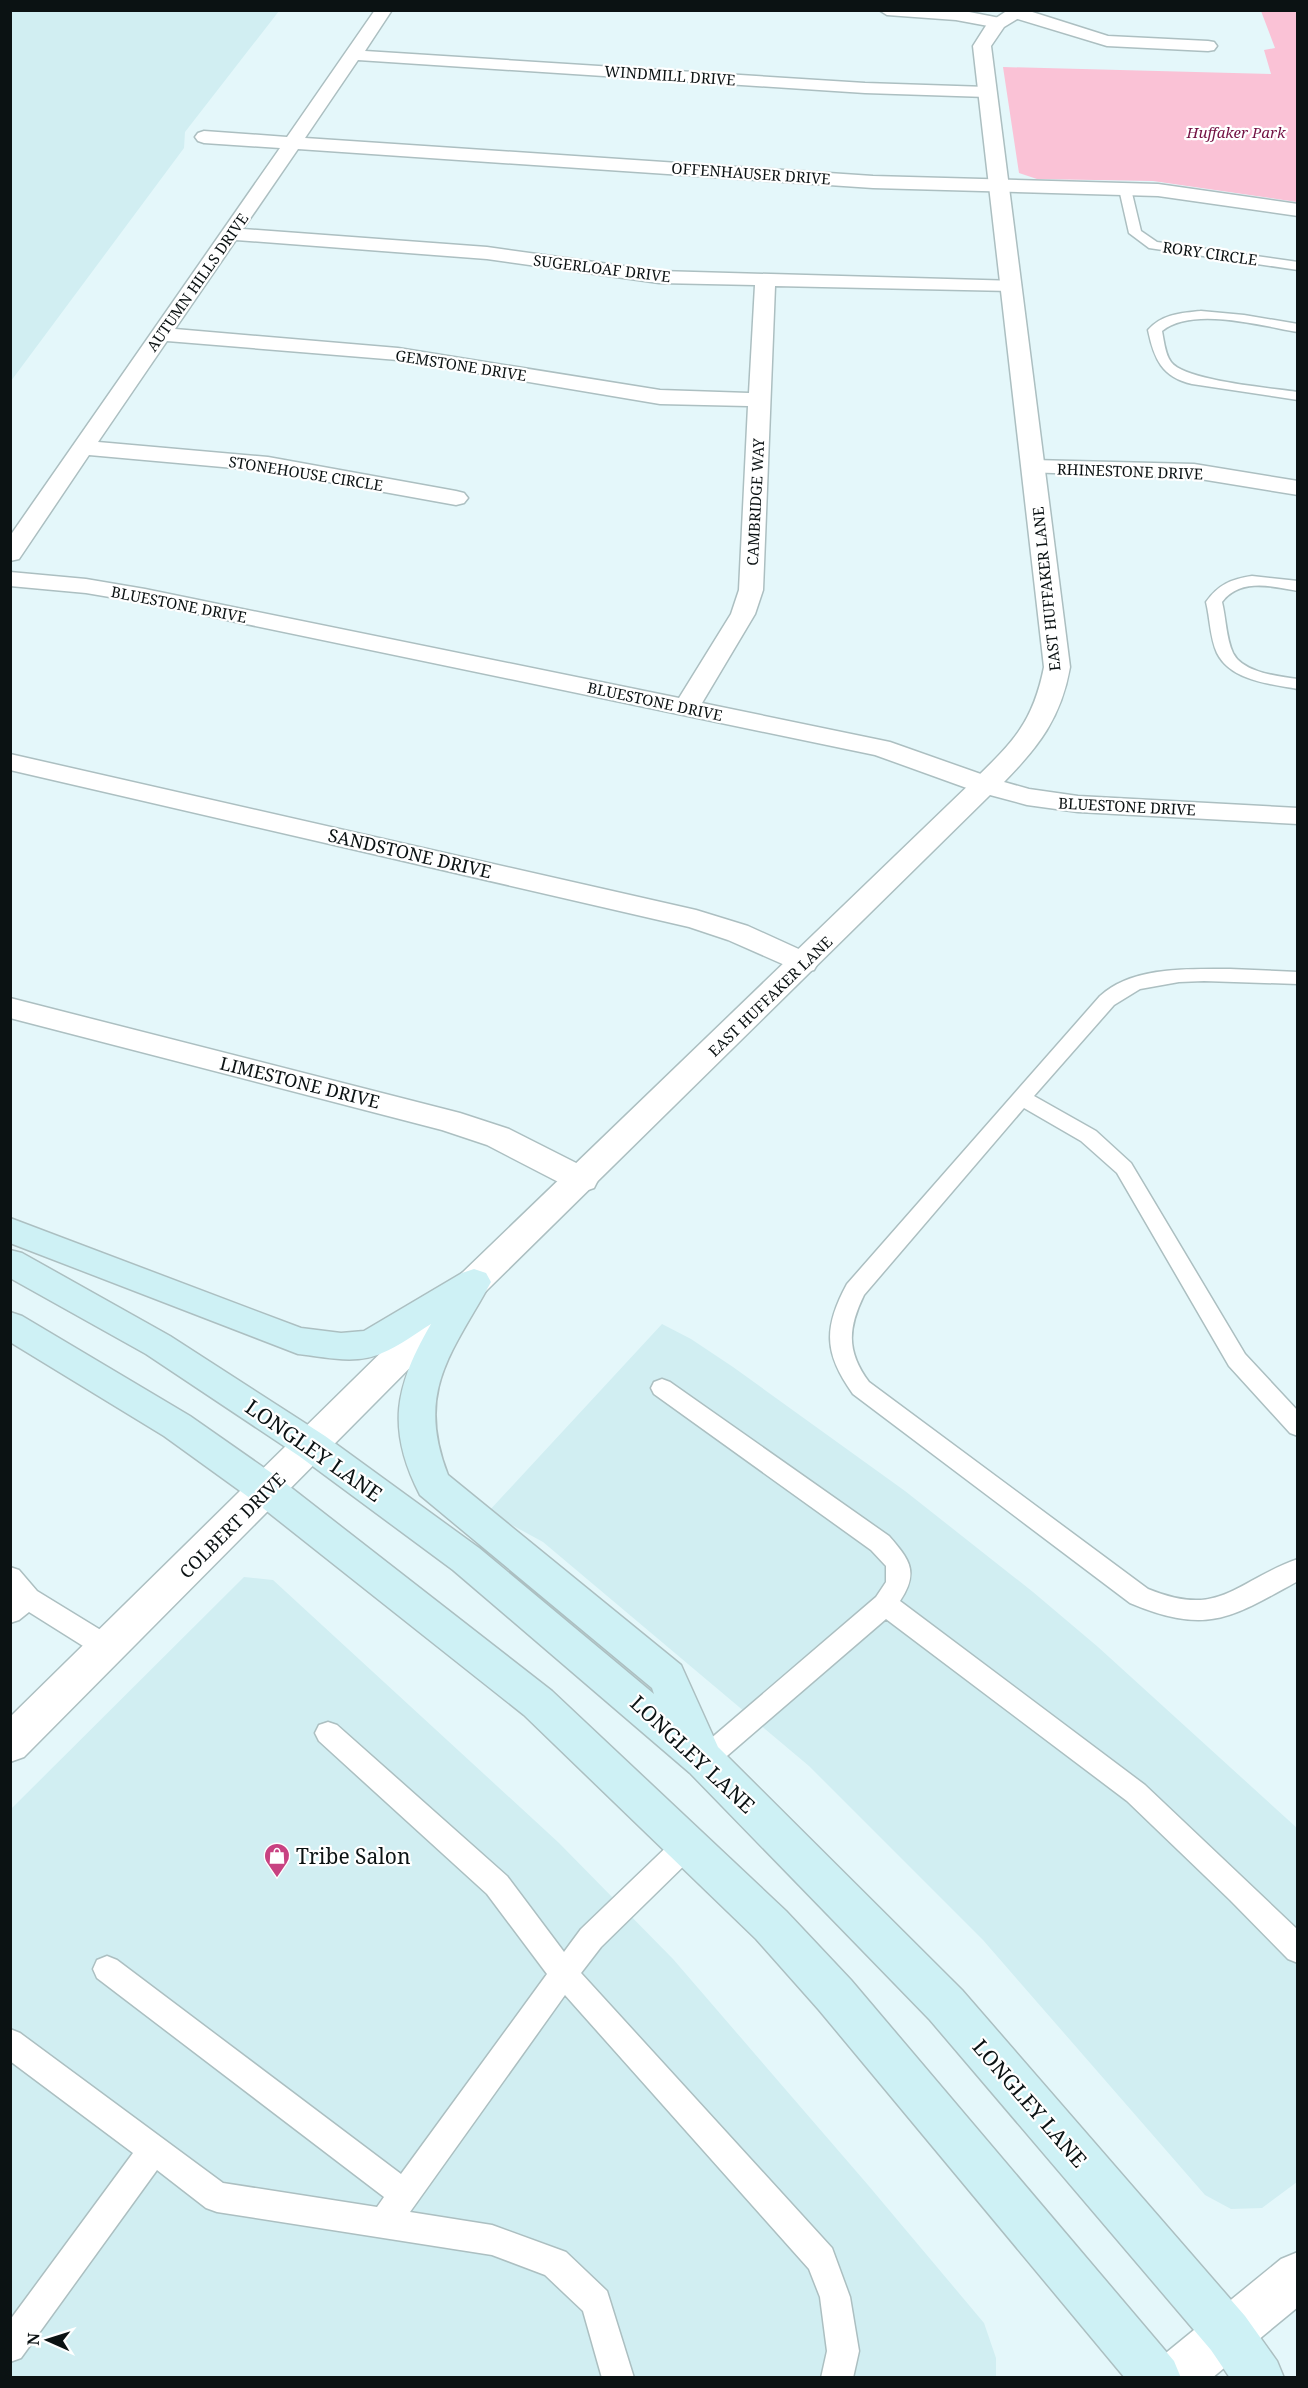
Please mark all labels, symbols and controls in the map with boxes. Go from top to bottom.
street label: WINDMILL DRIVE [604,60,736,90]
park label: Huffaker Park [1186,122,1286,142]
street label: OFFENHAUSER DRIVE [671,157,831,189]
street label: AUTUMN HILLS DRIVE [142,209,252,355]
street label: RORY CIRCLE [1161,236,1259,270]
street label: SUGERLOAF DRIVE [532,250,672,286]
street label: GEMSTONE DRIVE [394,345,528,385]
street label: CAMBRIDGE WAY [742,437,768,566]
street label: STONEHOUSE CIRCLE [227,451,385,495]
street label: RHINESTONE DRIVE [1057,458,1203,484]
street label: EAST HUFFAKER LANE [1027,506,1065,672]
street label: BLUESTONE DRIVE [110,581,248,627]
street label: BLUESTONE DRIVE [586,677,724,725]
street label: BLUESTONE DRIVE [1058,792,1196,820]
street label: SANDSTONE DRIVE [326,823,494,883]
street label: EAST HUFFAKER LANE [704,931,836,1061]
street label: LIMESTONE DRIVE [218,1051,382,1113]
street label: LONGLEY LANE [240,1392,388,1508]
street label: COLBERT DRIVE [174,1467,290,1583]
street label: LONGLEY LANE [625,1689,761,1819]
shop icon: Tribe Salon [262,1841,292,1879]
place label: Tribe Salon [296,1842,411,1870]
street label: LONGLEY LANE [967,2033,1093,2173]
north arrow [18,2310,78,2370]
text: N [22,2332,44,2346]

